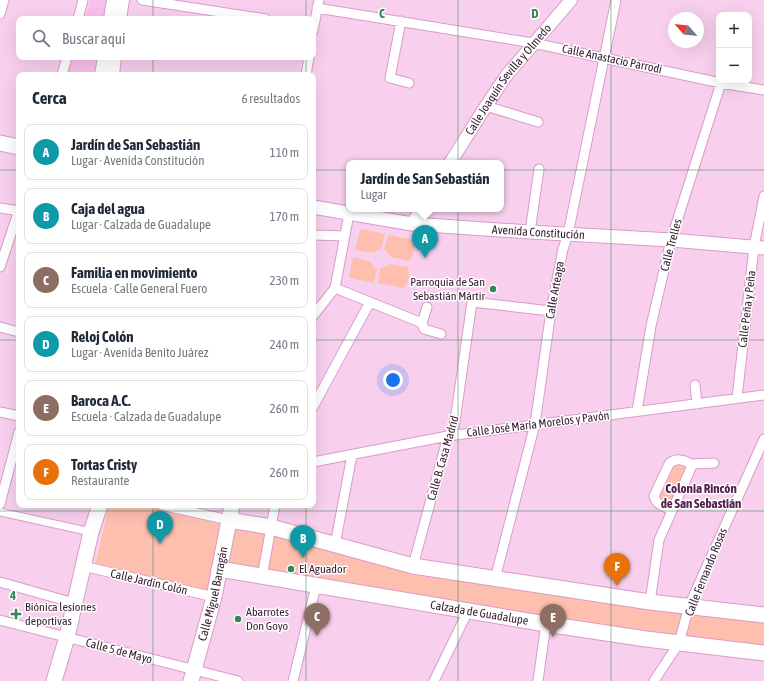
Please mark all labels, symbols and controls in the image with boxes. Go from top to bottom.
text: C [379,6,385,21]
text: D [531,6,539,21]
north arrow [668,12,704,48]
map controls [716,12,752,84]
button: + [716,12,752,48]
search box [16,16,316,60]
street label: Calle Joaquín Sevilla y Olmedo [462,21,554,138]
icon: search [30,27,52,49]
text: Buscar aquí [62,30,125,47]
street label: Calle Anastacio Parrodi [561,42,663,76]
button: − [716,48,752,84]
text: Cerca [32,88,67,108]
text: 6 resultados [241,91,300,106]
text: Jardín de San Sebastián [71,136,200,153]
text: A [43,145,49,160]
text: 110 m [270,145,299,160]
text: Lugar · Avenida Constitución [71,153,204,168]
popup [346,160,504,212]
text: Jardín de San Sebastián [360,170,490,187]
text: Lugar [360,187,387,202]
text: Caja del agua [71,200,145,217]
text: B [43,209,49,224]
text: 170 m [270,209,299,224]
text: Lugar · Calzada de Guadalupe [71,217,211,232]
street label: Calle Trelles [657,217,685,273]
street label: Avenida Constitución [491,222,585,242]
pin: A [412,225,438,258]
street label: Calle Arteaga [543,260,567,320]
text: Familia en movimiento [71,264,197,281]
street label: Calle Peña y Peña [735,270,759,348]
text: C [43,273,49,288]
text: 230 m [270,273,299,288]
place label: Parroquia de San Sebastián Mártir [410,275,485,303]
text: Escuela · Calle General Fuero [71,281,207,296]
marker: Parroquia de San Sebastián Mártir [488,284,498,294]
text: Reloj Colón [71,328,134,345]
text: D [42,337,50,352]
text: 240 m [270,337,299,352]
text: Lugar · Avenida Benito Juárez [71,345,208,360]
your location [383,370,403,390]
text: Baroca A.C. [71,392,131,409]
text: E [43,401,49,416]
text: 260 m [270,401,299,416]
street label: Calle José María Morelos y Pavón [466,408,610,440]
text: Escuela · Calzada de Guadalupe [71,409,221,424]
street label: Calle B. Casa Madrid [424,414,462,502]
text: Tortas Cristy [71,456,137,473]
text: F [43,465,49,480]
text: 260 m [270,465,299,480]
text: Restaurante [71,473,130,488]
district label: Colonia Rincón de San Sebastián [661,481,741,511]
pin: D [147,511,173,544]
pin: B [290,525,316,558]
street label: Calle Fernando Rosas [682,526,730,618]
street label: Calle Miguel Barragán [195,545,231,643]
pin: F [604,553,630,586]
place label: El Aguador [299,562,347,576]
marker: El Aguador [286,564,296,574]
street label: Calle Jardín Colón [109,566,189,598]
text: 4 [9,588,16,603]
street label: Calzada de Guadalupe [429,598,529,628]
place label: Biónica lesiones deportivas [25,600,96,628]
pin: C [304,603,330,636]
pin: E [540,604,566,637]
place label: Abarrotes Don Goyo [246,605,289,633]
marker: Biónica lesiones deportivas [10,608,22,620]
marker: Abarrotes Don Goyo [233,614,243,624]
street label: Calle 5 de Mayo [84,635,154,667]

